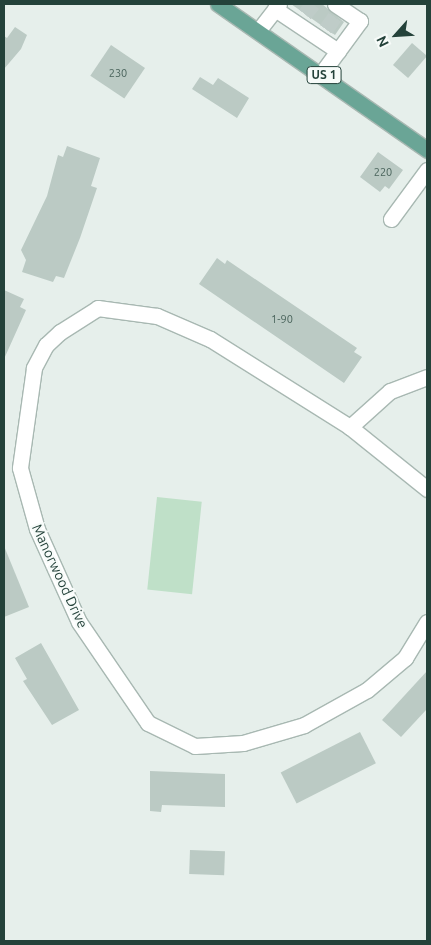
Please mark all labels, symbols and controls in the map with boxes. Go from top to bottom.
north arrow [371,10,421,60]
text: N [373,33,392,50]
house number: 230 [109,66,127,80]
road number: US 1 [306,66,342,84]
house number: 220 [374,165,392,179]
house number: 1-90 [271,312,293,326]
street label: Manorwood Drive [29,521,91,631]

